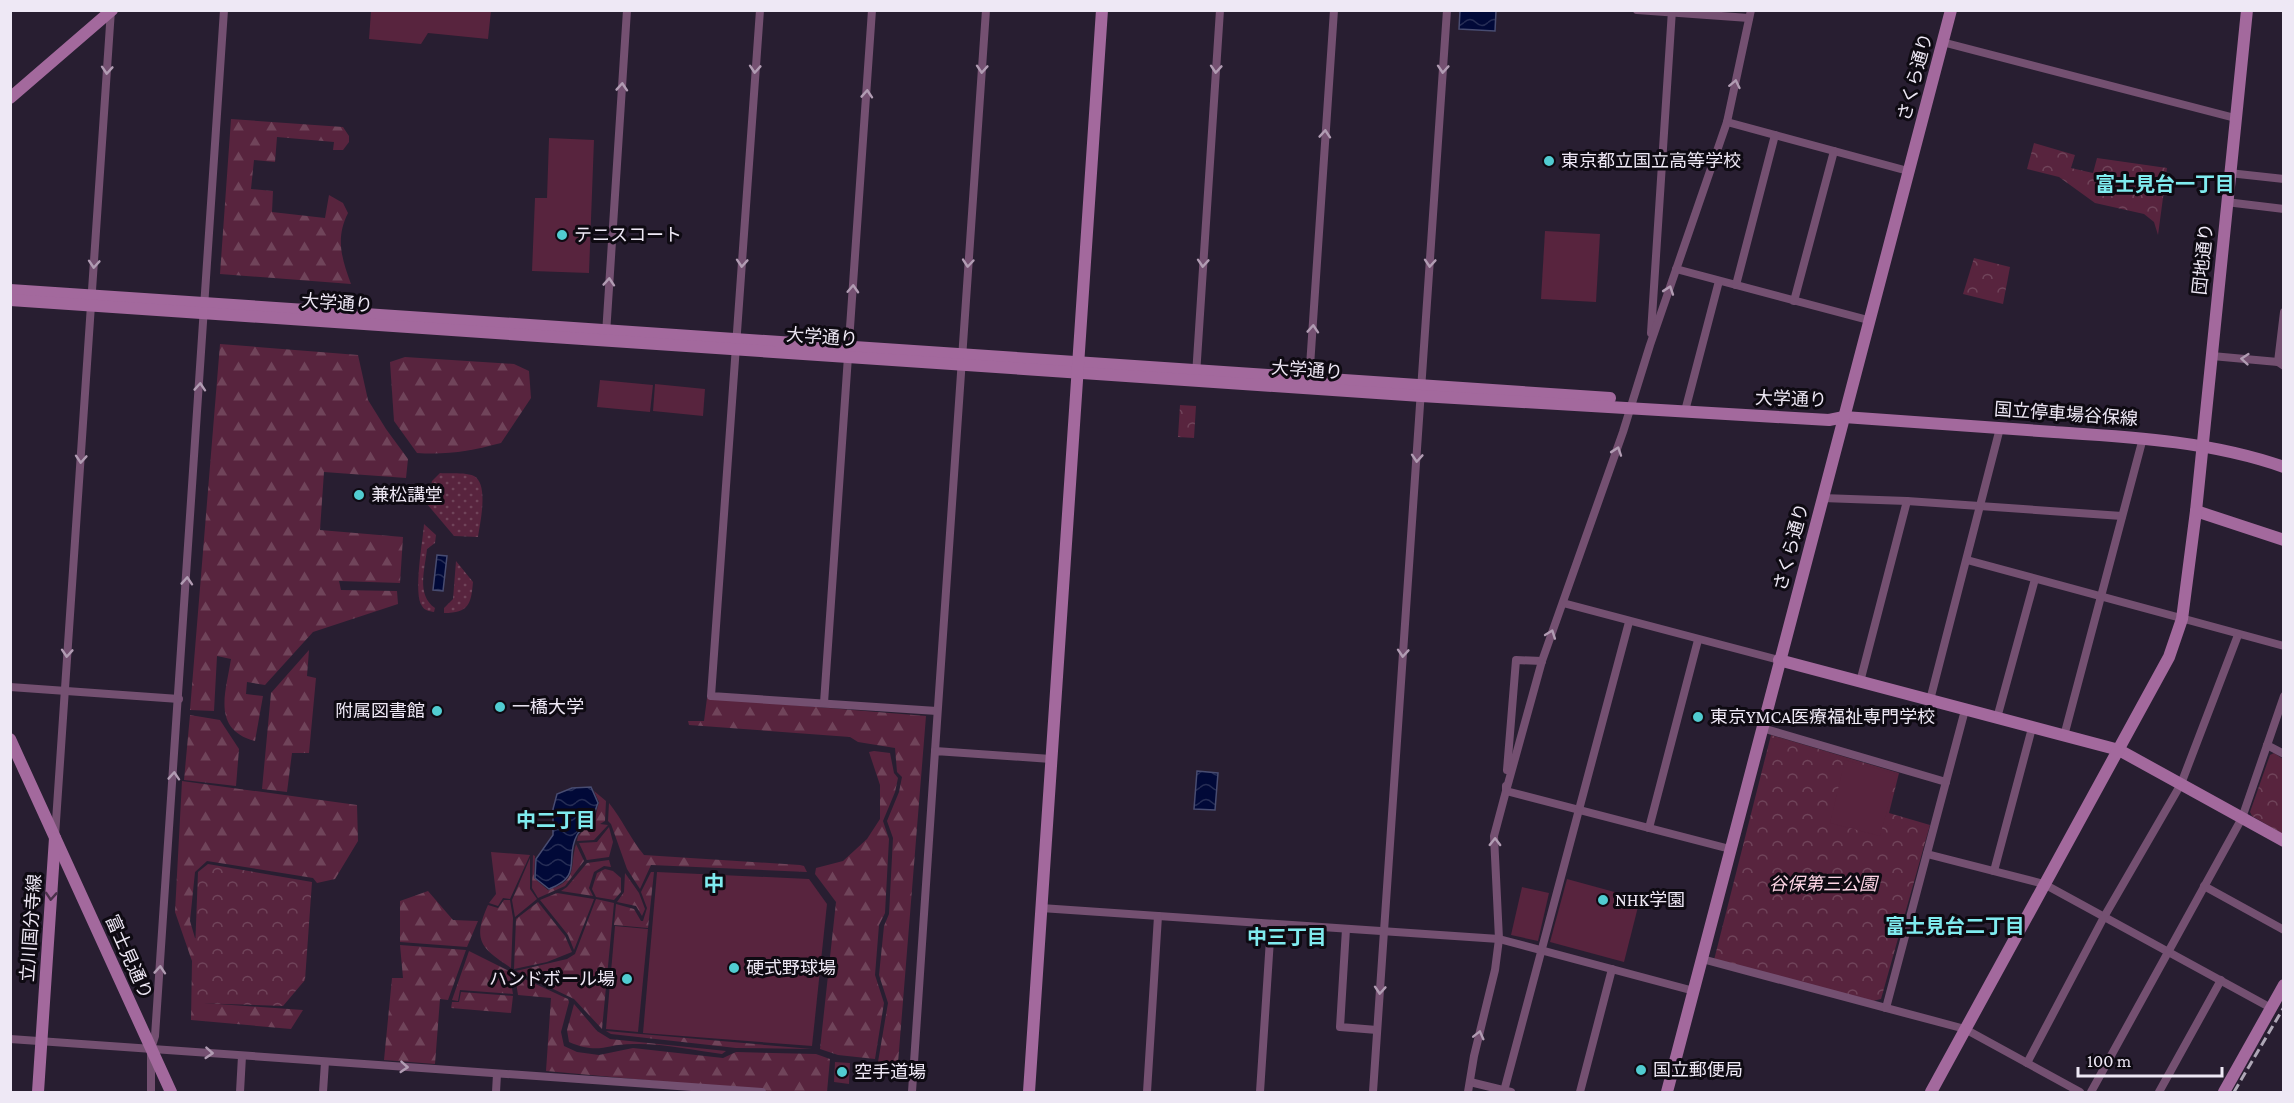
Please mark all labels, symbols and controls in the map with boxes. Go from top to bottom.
street label: さくら通り [1894,31,1936,123]
one-way arrow [749,64,762,73]
one-way arrow [975,64,988,73]
one-way arrow [1210,64,1223,73]
one-way arrow [1437,64,1450,73]
one-way arrow [101,65,114,74]
one-way arrow [1728,80,1741,90]
one-way arrow [615,83,628,92]
one-way arrow [860,90,873,99]
one-way arrow [1319,130,1332,139]
place label: 東京都立国立高等学校 [1561,151,1741,171]
marker: 東京都立国立高等学校 [1542,154,1556,168]
district label: 富士見台一丁目 [2095,173,2235,195]
street label: 団地通り [2189,222,2217,296]
place label: テニスコート [574,225,682,245]
marker: テニスコート [555,228,569,242]
one-way arrow [736,259,749,268]
one-way arrow [962,259,975,268]
one-way arrow [1197,259,1210,268]
one-way arrow [1424,259,1437,268]
one-way arrow [87,260,100,269]
one-way arrow [602,277,615,286]
one-way arrow [847,284,860,293]
one-way arrow [1662,285,1675,296]
street label: 大学通り [300,291,374,315]
street label: 大学通り [785,325,859,349]
one-way arrow [1306,325,1319,334]
one-way arrow [2240,353,2249,366]
street label: 大学通り [1270,358,1344,382]
one-way arrow [193,382,206,391]
street label: 大学通り [1755,388,1827,410]
street label: 国立停車場谷保線 [1993,399,2139,429]
one-way arrow [1609,446,1622,456]
one-way arrow [74,454,87,463]
one-way arrow [1410,454,1423,463]
place label: 兼松講堂 [371,485,443,505]
marker: 兼松講堂 [352,488,366,502]
street label: さくら通り [1770,501,1812,593]
one-way arrow [180,577,193,586]
one-way arrow [1544,629,1557,640]
one-way arrow [1397,648,1410,657]
one-way arrow [61,649,74,658]
place label: 一橋大学 [512,697,584,717]
marker: 一橋大学 [493,700,507,714]
place label: 附属図書館 [335,701,425,721]
marker: 附属図書館 [430,704,444,718]
place label: 東京YMCA医療福祉専門学校 [1710,707,1935,727]
marker: 東京YMCA医療福祉専門学校 [1691,710,1705,724]
one-way arrow [167,771,180,780]
district label: 中二丁目 [516,809,596,831]
one-way arrow [1489,838,1501,847]
district label: 中 [704,872,725,896]
street label: 立川国分寺線 [17,873,45,983]
park label: 谷保第三公園 [1769,874,1880,894]
place label: NHK学園 [1615,890,1685,910]
one-way arrow [45,891,58,900]
marker: NHK学園 [1596,893,1610,907]
street label: 富士見通り [102,912,156,1002]
district label: 富士見台二丁目 [1885,915,2025,937]
district label: 中三丁目 [1247,926,1327,948]
place label: 硬式野球場 [746,958,836,978]
marker: 硬式野球場 [727,961,741,975]
one-way arrow [153,966,166,975]
place label: ハンドボール場 [489,969,615,989]
marker: ハンドボール場 [620,972,634,986]
one-way arrow [1374,986,1387,995]
one-way arrow [1472,1030,1485,1040]
scale bar [2078,1040,2222,1078]
one-way arrow [205,1047,214,1060]
text: 100 m [2087,1051,2132,1071]
one-way arrow [399,1060,408,1073]
place label: 国立郵便局 [1653,1060,1743,1080]
place label: 空手道場 [854,1062,926,1082]
marker: 国立郵便局 [1634,1063,1648,1077]
marker: 空手道場 [835,1065,849,1079]

